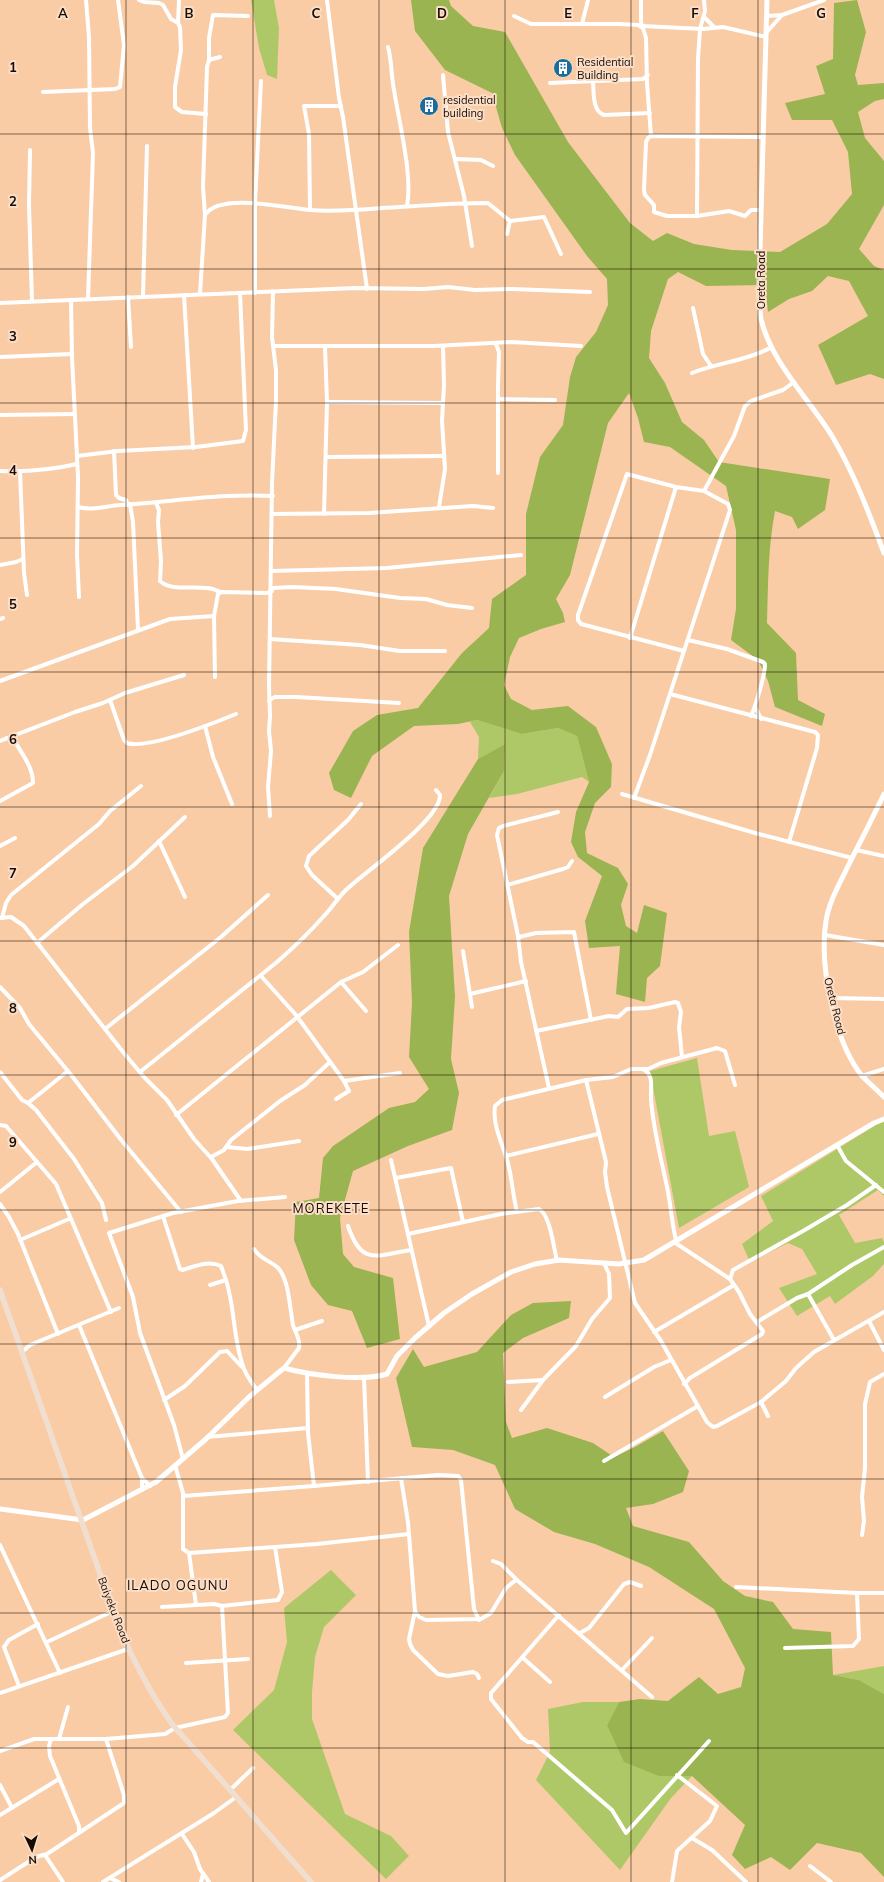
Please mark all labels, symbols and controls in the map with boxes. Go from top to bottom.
text: A [58,5,68,21]
text: B [185,5,194,21]
text: C [312,5,321,21]
text: D [437,5,447,21]
text: E [564,5,572,21]
text: F [691,5,699,21]
text: G [816,5,826,21]
place label: Residential Building [577,55,633,82]
building icon: Residential Building [552,57,574,79]
text: 1 [9,59,17,75]
place label: residential building [443,93,496,120]
building icon: residential building [418,95,440,117]
text: 2 [9,193,17,209]
street label: Oreta Road [754,251,768,309]
text: 3 [9,328,17,344]
text: 4 [9,462,17,478]
text: 5 [9,596,17,612]
text: 6 [9,731,17,747]
text: 7 [9,865,17,881]
street label: Oreta Road [821,976,849,1036]
text: 8 [9,1000,17,1016]
text: 9 [9,1134,17,1150]
district label: MOREKETE [292,1200,370,1216]
street label: Baiyeku Road [95,1575,133,1645]
district label: ILADO OGUNU [127,1577,229,1593]
north arrow [12,1830,52,1870]
text: N [28,1853,37,1867]

